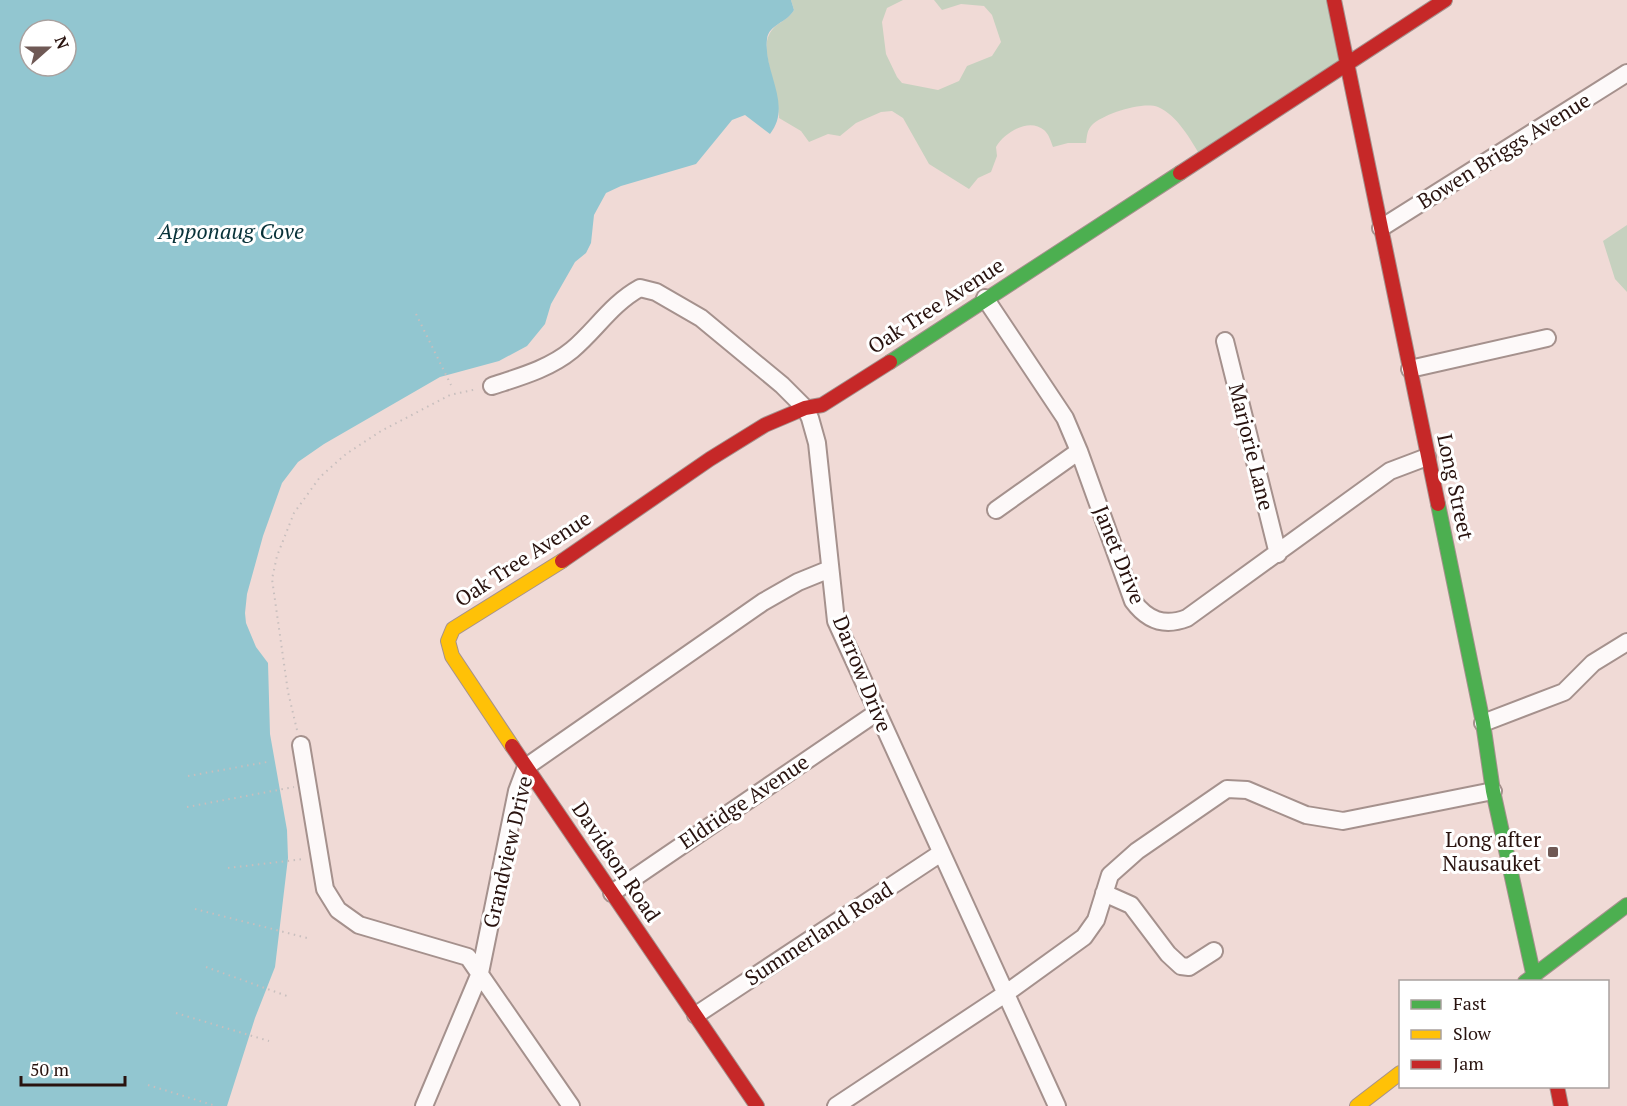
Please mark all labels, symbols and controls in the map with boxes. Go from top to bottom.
north arrow [18,18,78,78]
text: N [50,33,74,52]
street label: Bowen Briggs Avenue [1411,85,1595,215]
water label: Apponaug Cove [156,216,304,245]
street label: Oak Tree Avenue [862,251,1009,360]
street label: Marjorie Lane [1223,380,1281,513]
street label: Long Street [1431,431,1481,543]
street label: Janet Drive [1088,501,1152,608]
street label: Oak Tree Avenue [449,504,596,613]
street label: Darrow Drive [827,611,899,736]
street label: Eldridge Avenue [673,747,814,855]
street label: Grandview Drive [476,773,538,931]
street label: Davidson Road [566,796,668,927]
place label: Long after Nausauket [1442,825,1541,877]
marker: Long after Nausauket [1546,845,1560,859]
street label: Summerland Road [739,875,898,992]
legend [1399,980,1609,1088]
text: Fast [1453,991,1487,1015]
text: Slow [1453,1021,1492,1045]
scale bar [21,1049,124,1087]
text: Jam [1453,1051,1484,1075]
text: 50 m [30,1057,70,1081]

